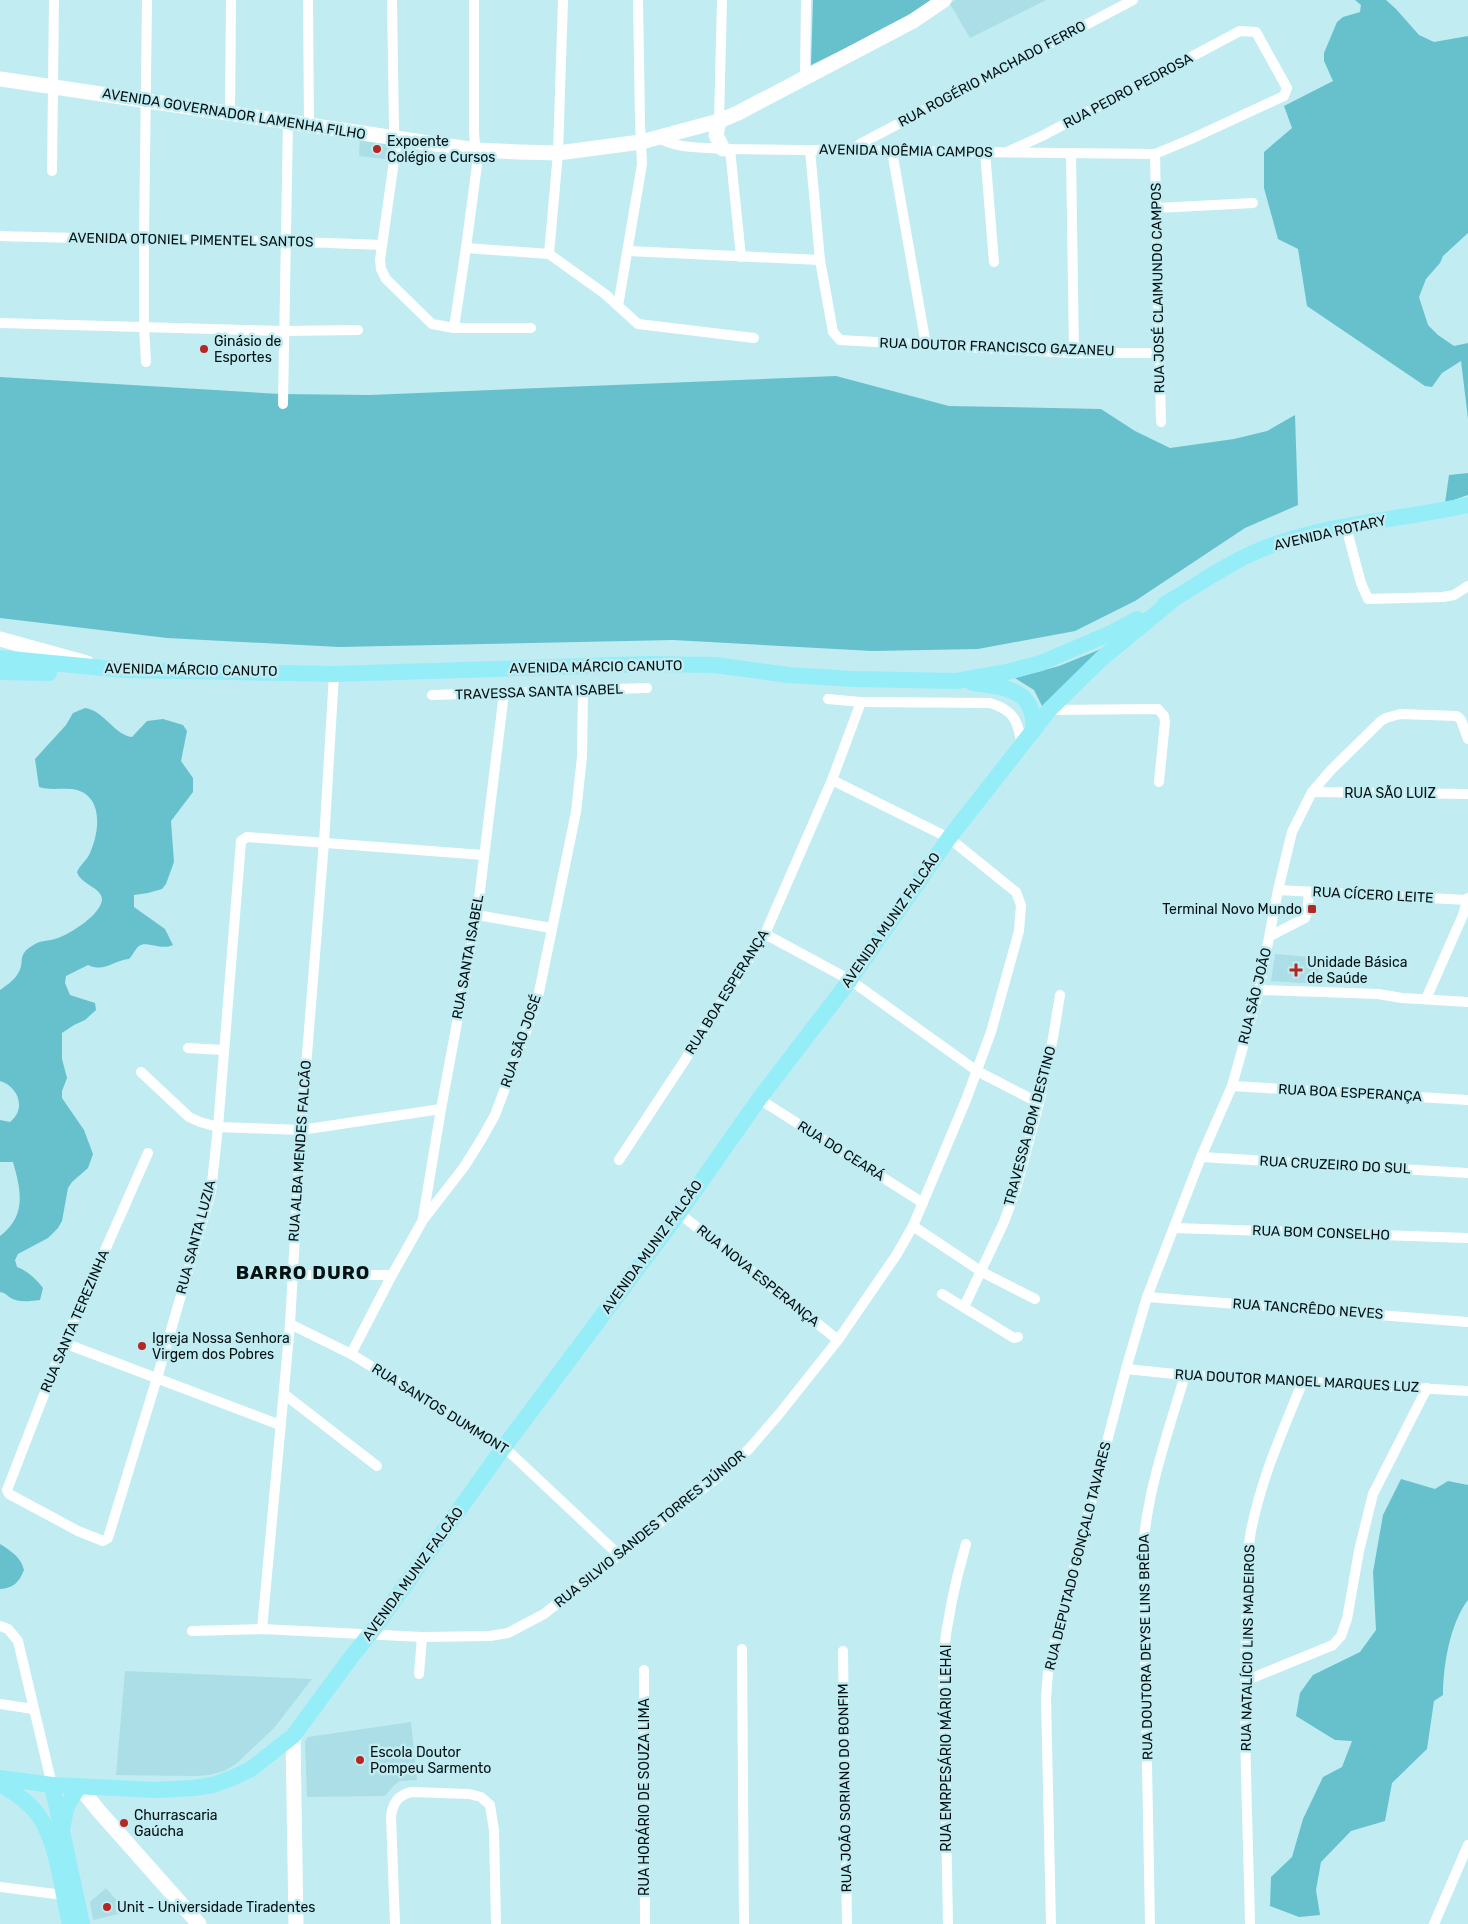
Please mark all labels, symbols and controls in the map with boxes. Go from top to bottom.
street label: RUA ROGÉRIO MACHADO FERRO [895,16,1089,131]
street label: RUA PEDRO PEDROSA [1060,49,1196,132]
street label: AVENIDA GOVERNADOR LAMENHA FILHO [101,85,367,143]
place label: Expoente Colégio e Cursos [387,133,495,166]
street label: AVENIDA NOÊMIA CAMPOS [819,140,993,161]
marker: Expoente Colégio e Cursos [371,143,383,155]
street label: RUA JOSÉ CLAIMUNDO CAMPOS [1147,182,1168,394]
street label: AVENIDA OTONIEL PIMENTEL SANTOS [68,229,314,251]
place label: Ginásio de Esportes [214,333,281,366]
street label: RUA DOUTOR FRANCISCO GAZANEU [879,334,1115,360]
marker: Ginásio de Esportes [198,343,210,355]
street label: AVENIDA ROTARY [1272,512,1388,554]
street label: AVENIDA MÁRCIO CANUTO [509,656,683,677]
street label: AVENIDA MÁRCIO CANUTO [104,659,278,680]
street label: TRAVESSA SANTA ISABEL [455,681,623,703]
street label: RUA SÃO LUIZ [1344,784,1436,802]
street label: AVENIDA MUNIZ FALCÃO [837,849,944,991]
street label: RUA CÍCERO LEITE [1312,882,1434,907]
street label: RUA SANTA ISABEL [449,893,487,1020]
place label: Terminal Novo Mundo [1162,901,1302,918]
marker: Terminal Novo Mundo [1306,903,1318,915]
street label: RUA BOA ESPERANÇA [682,926,773,1058]
street label: RUA SÃO JOÃO [1234,946,1275,1046]
place label: Unidade Básica de Saúde [1307,954,1407,987]
marker: Unidade Básica de Saúde [1289,963,1303,977]
street label: RUA SÃO JOSÉ [496,992,545,1090]
street label: TRAVESSA BOM DESTINO [1000,1044,1060,1208]
street label: RUA ALBA MENDES FALCÃO [284,1060,315,1242]
street label: RUA BOA ESPERANÇA [1278,1081,1423,1105]
street label: RUA DO CEARÁ [794,1117,889,1185]
street label: RUA CRUZEIRO DO SUL [1259,1153,1411,1177]
street label: AVENIDA MUNIZ FALCÃO [597,1176,706,1317]
street label: RUA SANTA LUZIA [173,1177,220,1296]
street label: RUA NOVA ESPERANÇA [693,1221,823,1331]
street label: RUA BOM CONSELHO [1252,1222,1390,1244]
street label: RUA SANTA TEREZINHA [37,1246,113,1395]
district label: BARRO DURO [236,1261,370,1284]
street label: RUA TANCRÊDO NEVES [1232,1294,1384,1323]
place label: Igreja Nossa Senhora Virgem dos Pobres [152,1330,290,1363]
marker: Igreja Nossa Senhora Virgem dos Pobres [136,1340,148,1352]
street label: RUA SANTOS DUMMONT [369,1360,511,1458]
street label: RUA DOUTOR MANOEL MARQUES LUZ [1174,1366,1420,1396]
street label: RUA DEPUTADO GONÇALO TAVARES [1041,1440,1115,1672]
street label: RUA SILVIO SANDES TORRES JÚNIOR [550,1446,749,1611]
street label: AVENIDA MUNIZ FALCÃO [358,1503,467,1644]
street label: RUA DOUTORA DEYSE LINS BRÊDA [1135,1533,1156,1760]
street label: RUA NATALÍCIO LINS MADEIROS [1237,1544,1258,1752]
street label: RUA EMRPESÁRIO MÁRIO LEHAI [937,1644,955,1852]
street label: RUA JOÃO SORIANO DO BONFIM [834,1683,855,1893]
street label: RUA HORÁRIO DE SOUZA LIMA [635,1698,653,1896]
place label: Escola Doutor Pompeu Sarmento [370,1744,491,1777]
marker: Escola Doutor Pompeu Sarmento [354,1754,366,1766]
place label: Churrascaria Gaúcha [134,1807,218,1840]
marker: Churrascaria Gaúcha [118,1817,130,1829]
place label: Unit - Universidade Tiradentes [117,1899,315,1916]
marker: Unit - Universidade Tiradentes [101,1901,113,1913]

